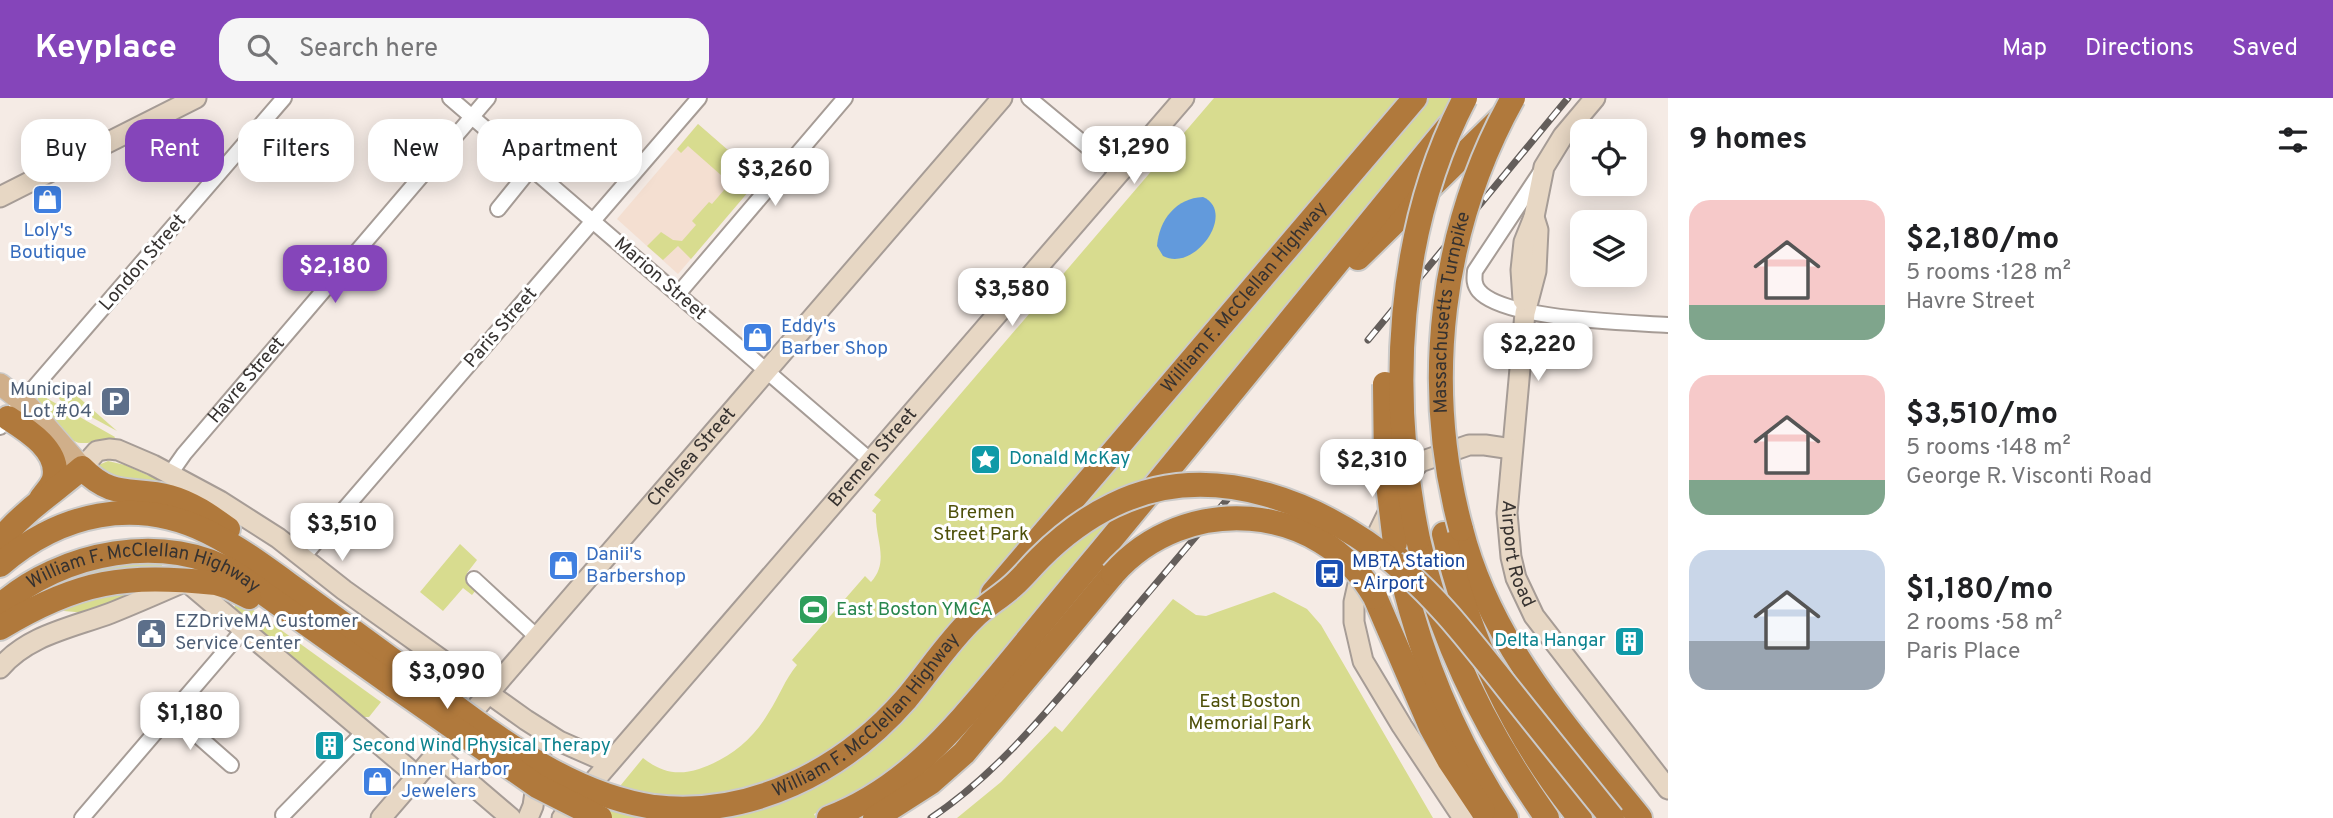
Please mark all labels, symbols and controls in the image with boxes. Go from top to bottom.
search box [219,18,709,81]
text: Keyplace [35,28,177,70]
icon: search [243,30,281,68]
text: Search here [299,33,438,66]
text: Map [2002,34,2047,64]
text: Directions [2085,34,2194,64]
text: Saved [2232,34,2298,64]
chip: Buy [21,119,111,182]
chip: Rent [125,119,224,182]
chip: Filters [238,119,354,182]
chip: New [368,119,463,182]
chip: Apartment [477,119,642,182]
map controls [1570,119,1647,287]
button: locate [1570,119,1647,196]
icon: filters [2274,121,2312,159]
text: 9 homes [1689,122,1807,159]
pin: $1,290 [1077,126,1191,186]
text: $1,290 [1098,134,1170,163]
pin: $3,260 [718,148,832,208]
text: $3,260 [737,156,813,185]
shop icon: Loly's Boutique [31,183,65,217]
street label: William F. McClellan Highway [1156,197,1333,398]
street label: Massachusetts Turnpike [1429,209,1476,414]
street label: London Street [94,210,192,316]
button: layers [1570,210,1647,287]
place label: Loly's Boutique [9,219,87,265]
text: $2,180/mo [1906,222,2059,259]
icon: home [1745,228,1829,312]
street label: Marion Street [609,232,711,326]
pin: $2,180 [278,246,392,305]
text: $2,180 [299,253,371,282]
text: 5 rooms · 128 m² [1906,259,2071,288]
pin: $3,580 [955,268,1069,328]
text: $3,580 [974,276,1050,305]
street label: Paris Street [459,283,543,373]
text: Havre Street [1906,288,2035,317]
place label: Eddy's Barber Shop [781,315,888,361]
shop icon: Eddy's Barber Shop [741,321,775,355]
pin: $2,220 [1481,324,1595,383]
text: $2,220 [1500,331,1576,360]
street label: Havre Street [203,332,290,429]
place label: Municipal Lot #04 [10,378,92,424]
parking icon: Municipal Lot #04 [98,384,132,418]
text: $3,510/mo [1906,397,2058,434]
street label: Chelsea Street [642,403,742,512]
street label: Bremen Street [824,403,923,513]
icon: home [1745,403,1829,487]
text: 5 rooms · 148 m² [1906,434,2071,463]
pin: $2,310 [1315,440,1429,499]
place icon: Donald McKay [969,442,1003,476]
place label: Donald McKay [1009,447,1130,471]
text: $2,310 [1336,447,1408,476]
text: George R. Visconti Road [1906,463,2152,492]
street label: Airport Road [1495,499,1540,611]
park label: Bremen Street Park [933,501,1029,547]
pin: $3,510 [285,504,399,563]
text: $3,510 [306,511,378,540]
text: William F. McClellan Highway [23,539,265,599]
place label: Danii's Barbershop [586,543,686,589]
shop icon: Danii's Barbershop [546,549,580,583]
place label: MBTA Station - Airport [1352,550,1466,596]
bus stop icon: MBTA Station - Airport [1312,556,1346,590]
text: $1,180/mo [1906,572,2053,609]
street label: William F. McClellan Highway [21,578,265,606]
icon: home [1745,578,1829,662]
sports icon: East Boston YMCA [796,593,830,627]
place label: East Boston YMCA [836,598,993,622]
text: 2 rooms · 58 m² [1906,609,2062,638]
place label: EZDriveMA Customer Service Center [175,610,359,656]
public building icon: EZDriveMA Customer Service Center [135,616,169,650]
building icon: Delta Hangar [1612,624,1646,658]
street label: William F. McClellan Highway [769,628,965,803]
place label: Delta Hangar [1494,629,1607,653]
text: Paris Place [1906,638,2020,667]
pin: $3,090 [390,652,504,711]
text: $3,090 [408,659,486,688]
park label: East Boston Memorial Park [1188,690,1312,736]
pin: $1,180 [133,692,247,752]
text: $1,180 [156,700,224,729]
building icon: Second Wind Physical Therapy [312,729,346,763]
place label: Second Wind Physical Therapy [352,734,611,758]
place label: Inner Harbor Jewelers [401,758,510,804]
shop icon: Inner Harbor Jewelers [361,764,395,798]

